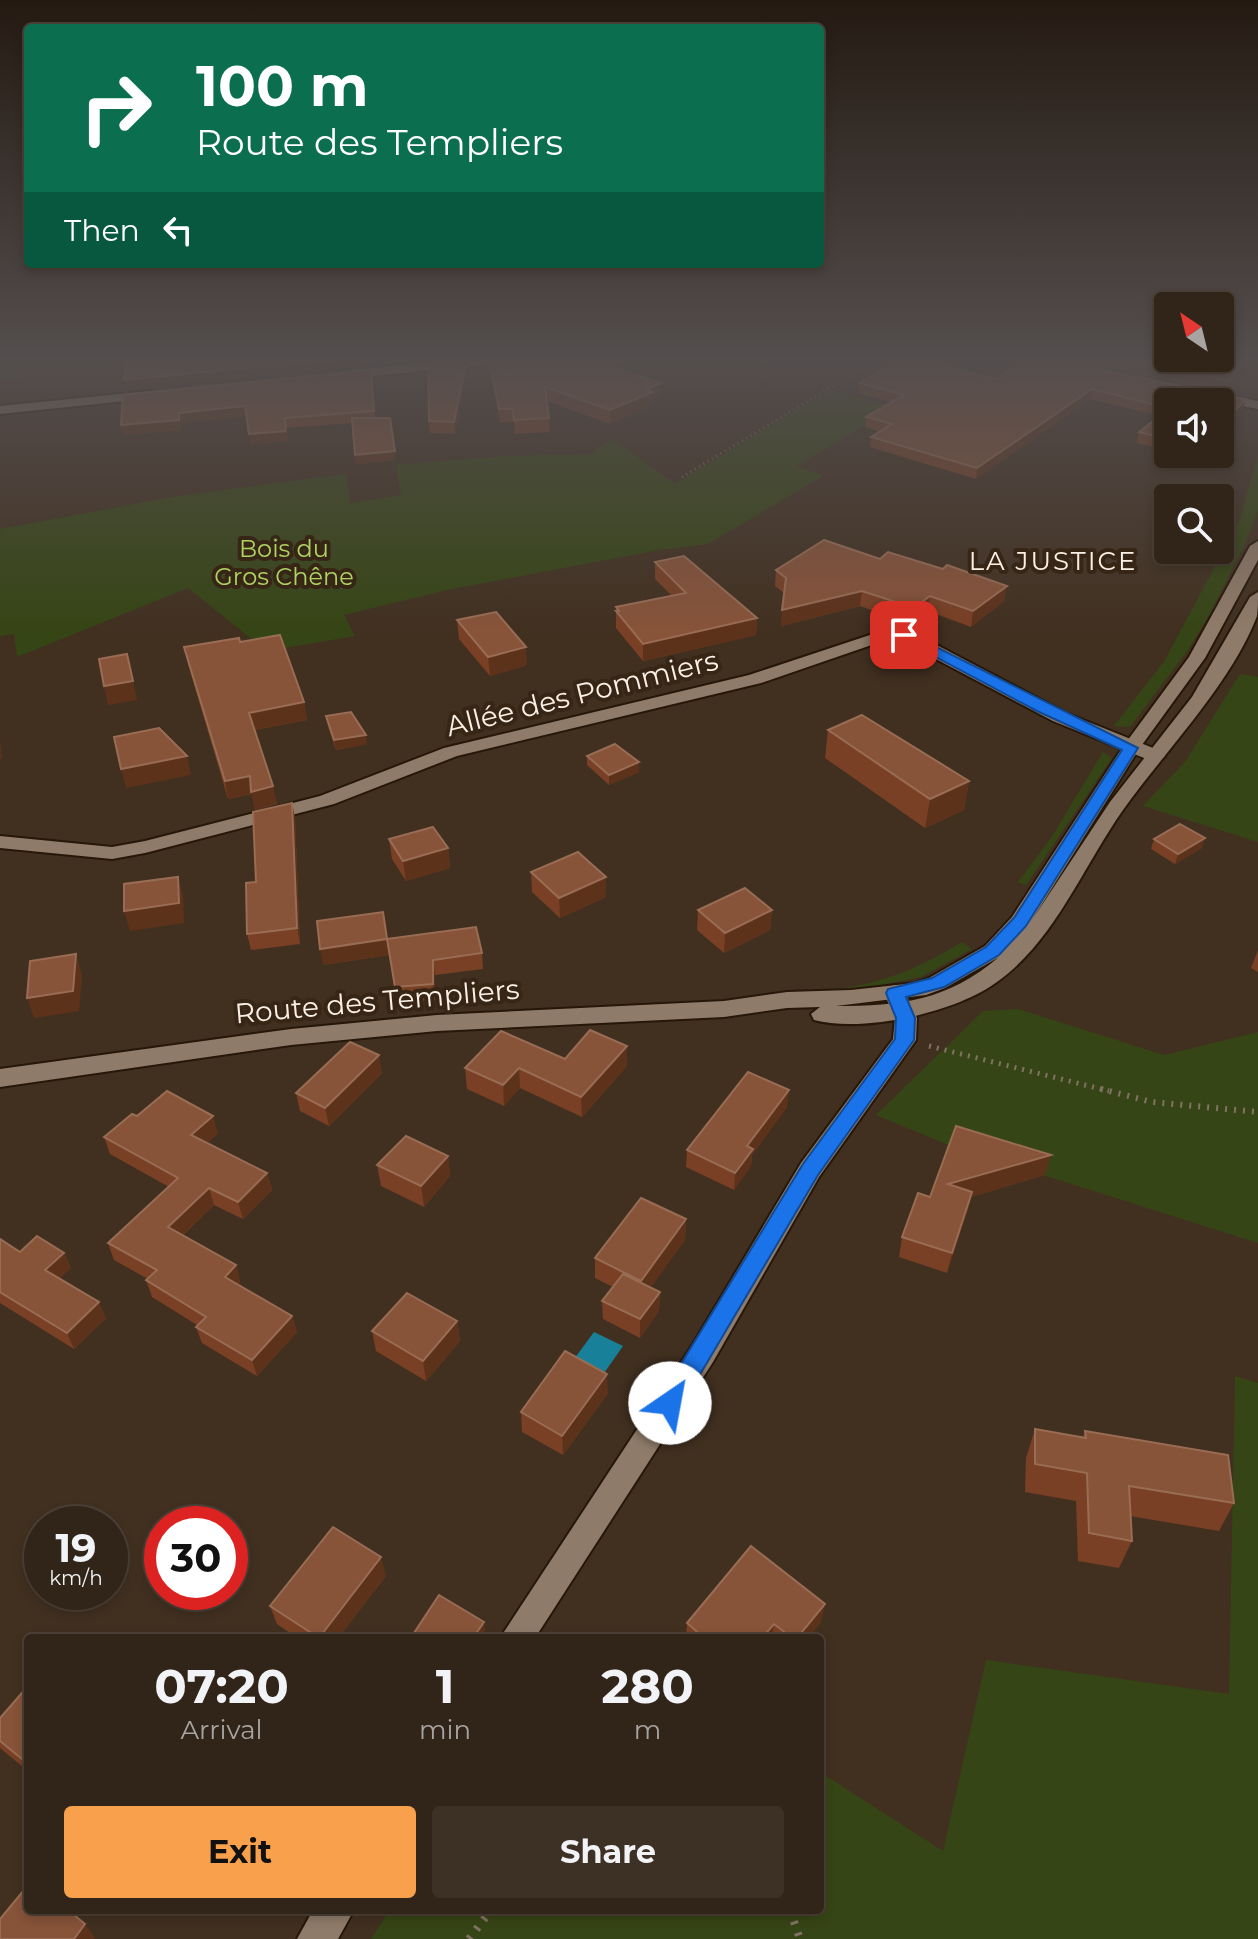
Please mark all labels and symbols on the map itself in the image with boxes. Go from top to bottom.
north arrow [1154,292,1234,372]
park label: Bois du Gros Chêne [214,534,354,591]
district label: LA JUSTICE [969,545,1137,577]
pin [870,601,938,669]
street label: Allée des Pommiers [442,643,722,743]
street label: Route des Templiers [233,972,521,1030]
position arrow [628,1361,712,1445]
speed limit sign: 30 [144,1506,248,1610]

